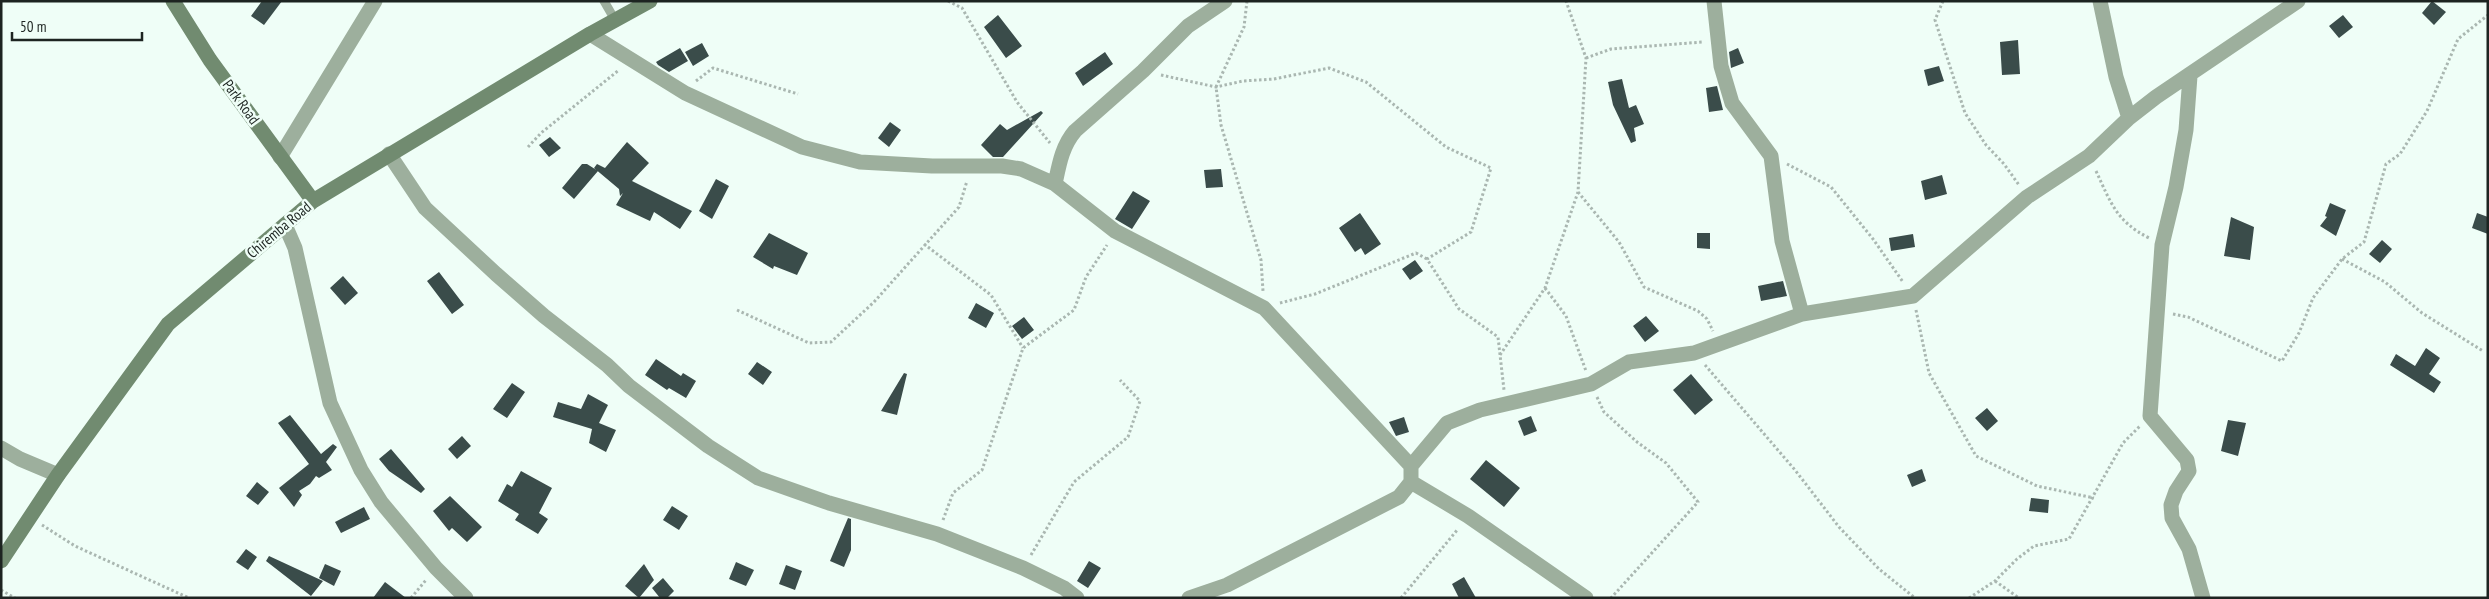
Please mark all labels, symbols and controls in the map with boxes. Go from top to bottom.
scale bar [12,10,142,42]
text: 50 m [20,17,46,36]
street label: Park Road [219,76,264,128]
street label: Chiremba Road [243,197,315,262]

